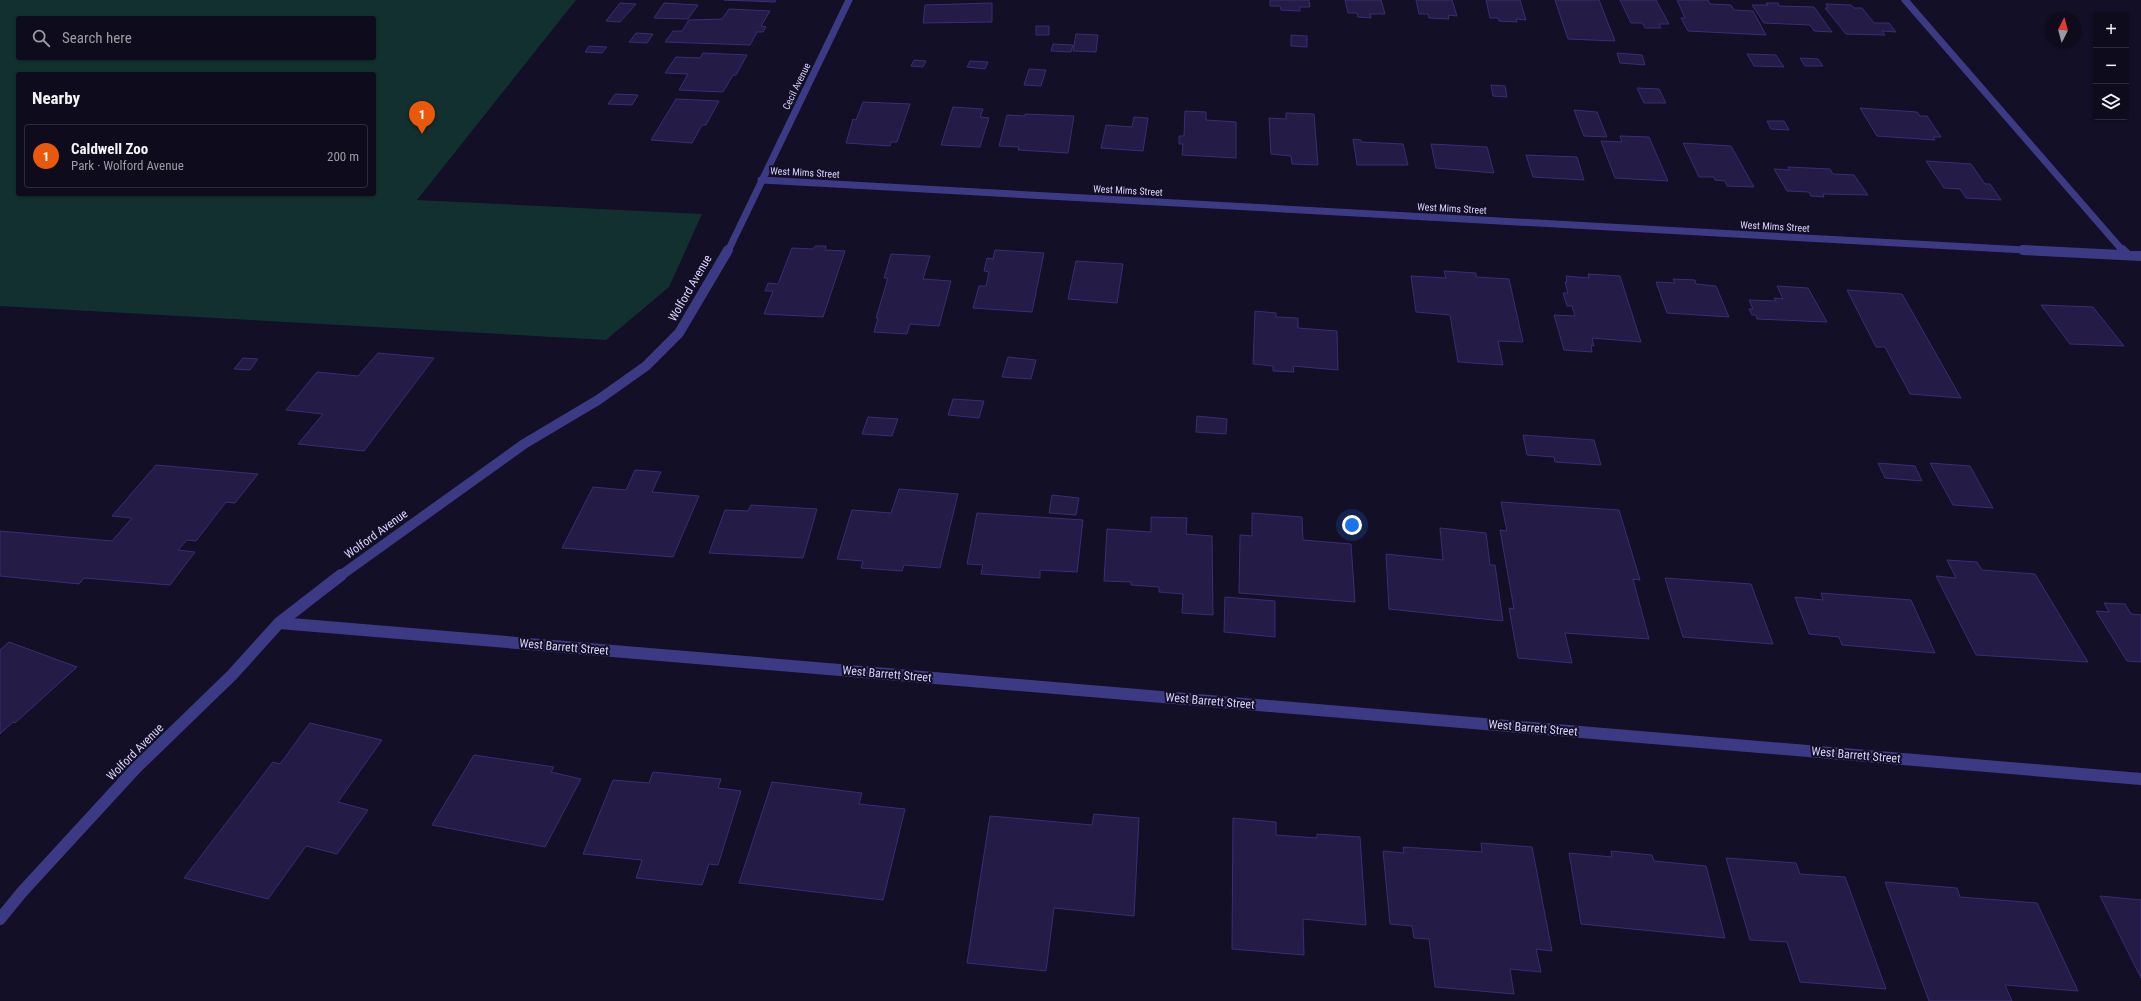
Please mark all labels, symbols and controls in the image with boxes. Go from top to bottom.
north arrow [2045,12,2081,48]
map controls [2093,12,2129,120]
button: + [2093,12,2129,48]
search box [16,16,376,60]
icon: search [30,27,52,49]
text: Search here [62,29,132,47]
button: − [2093,48,2129,84]
street label: Cecil Avenue [780,61,813,111]
button: layers [2093,84,2129,120]
text: Nearby [32,88,80,108]
pin: 1 [409,101,435,134]
text: Caldwell Zoo [71,140,148,158]
text: 1 [43,149,49,164]
text: 200 m [327,149,359,164]
text: Park · Wolford Avenue [71,158,184,173]
street label: West Mims Street [770,165,840,180]
street label: West Mims Street [1093,183,1163,198]
street label: West Mims Street [1417,201,1487,216]
street label: West Mims Street [1740,219,1810,234]
street label: Wolford Avenue [665,252,715,324]
street label: Wolford Avenue [342,506,410,562]
your location [1342,515,1362,535]
street label: West Barrett Street [519,636,610,658]
street label: West Barrett Street [842,663,933,685]
street label: West Barrett Street [1165,690,1256,712]
street label: West Barrett Street [1488,717,1579,739]
street label: Wolford Avenue [104,720,167,783]
street label: West Barrett Street [1811,744,1902,766]

